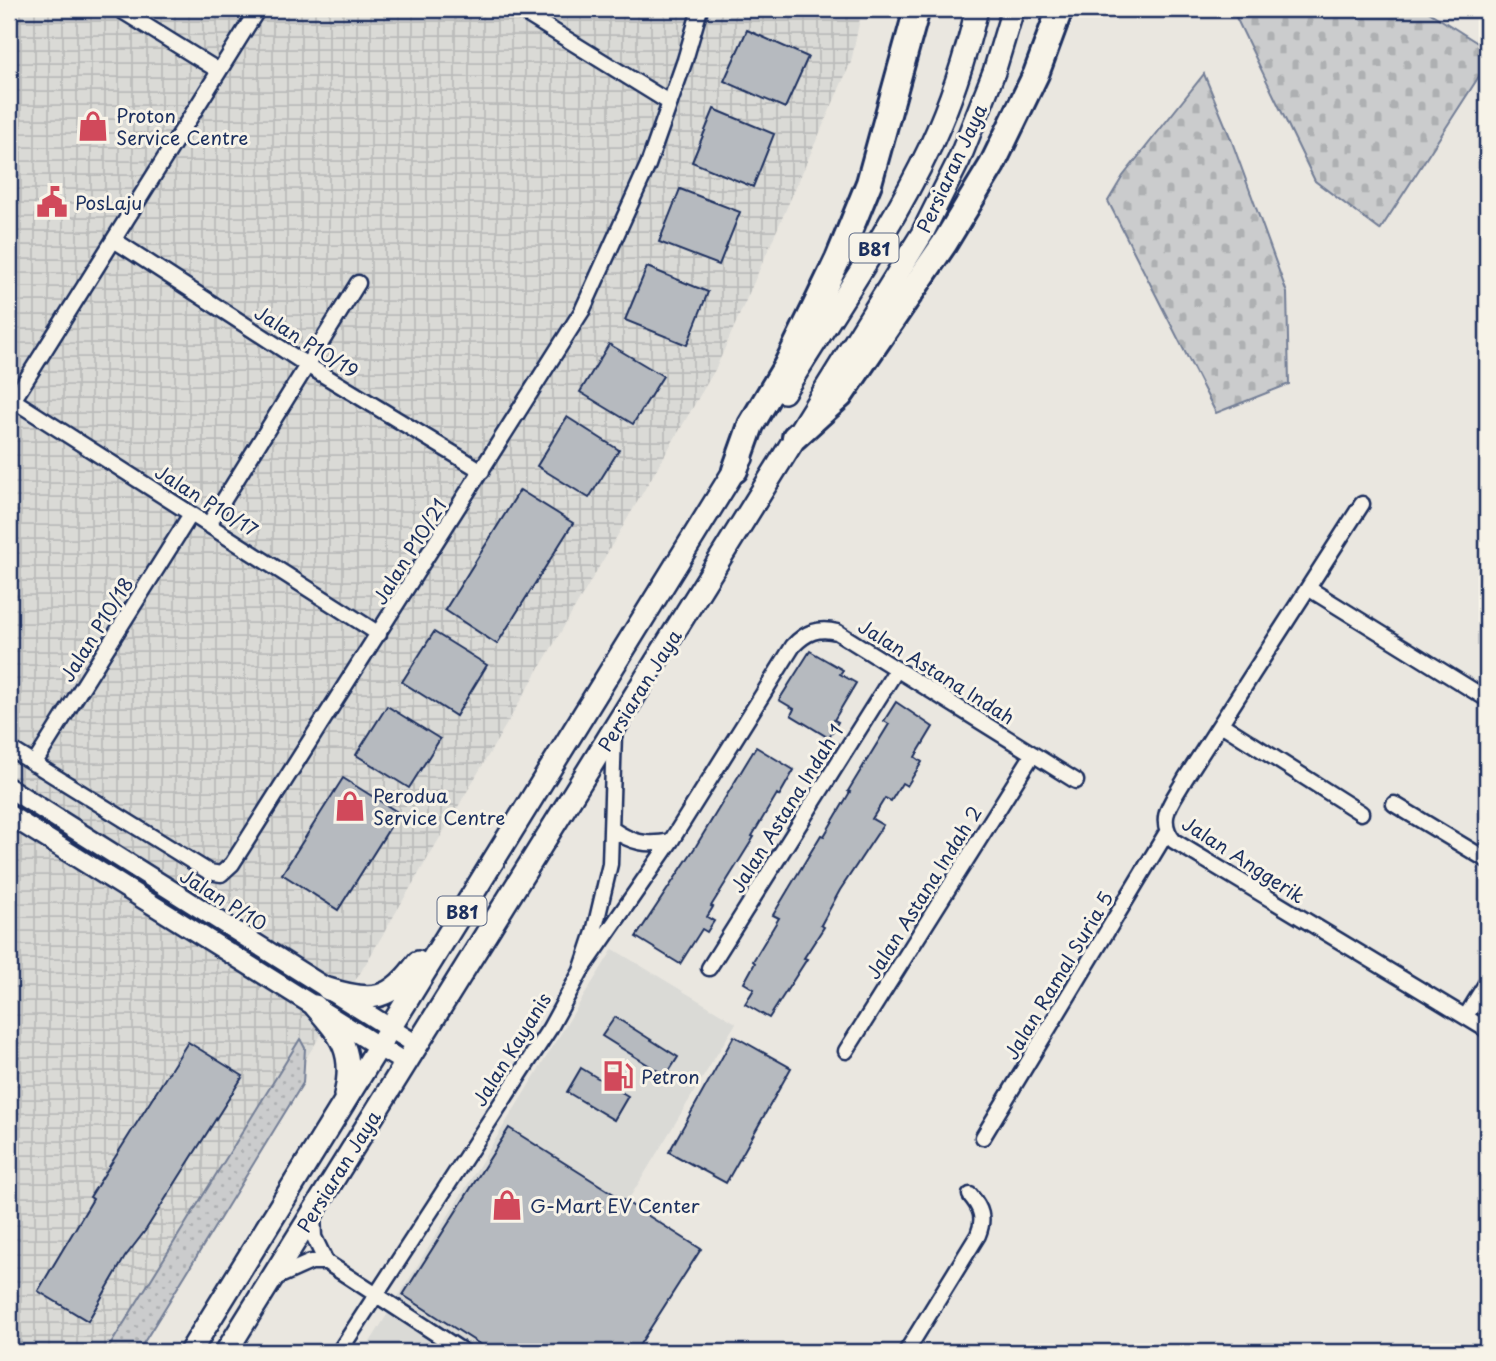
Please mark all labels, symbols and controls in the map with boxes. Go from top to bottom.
street label: Persiaran Jaya [909,99,993,237]
place label: Proton Service Centre [116,101,248,151]
shop icon: Proton Service Centre [76,109,110,143]
public building icon: PosLaju [35,185,69,219]
place label: PosLaju [75,188,142,216]
road number: B81 [850,234,898,262]
street label: Jalan P10/19 [250,298,364,384]
street label: Jalan P10/17 [150,457,264,543]
street label: Jalan P10/21 [365,493,453,609]
street label: Jalan P10/18 [53,571,139,687]
street label: Jalan Astana Indah [853,612,1021,730]
street label: Persiaran Jaya [590,624,688,756]
street label: Jalan Astana Indah 1 [723,718,849,898]
place label: Perodua Service Centre [373,781,505,831]
shop icon: Perodua Service Centre [333,789,367,823]
street label: Jalan Astana Indah 2 [858,800,988,984]
street label: Jalan Anggerik [1177,809,1311,910]
street label: Jalan P/10 [175,861,273,937]
street label: Jalan Ramal Suria 5 [997,886,1119,1064]
road number: B81 [438,896,486,926]
street label: Jalan Kayanis [465,987,557,1111]
fuel station icon: Petron [601,1059,635,1093]
place label: Petron [641,1062,700,1090]
street label: Persiaran Jaya [289,1105,387,1237]
shop icon: G-Mart EV Center [490,1188,524,1222]
place label: G-Mart EV Center [530,1191,700,1219]

